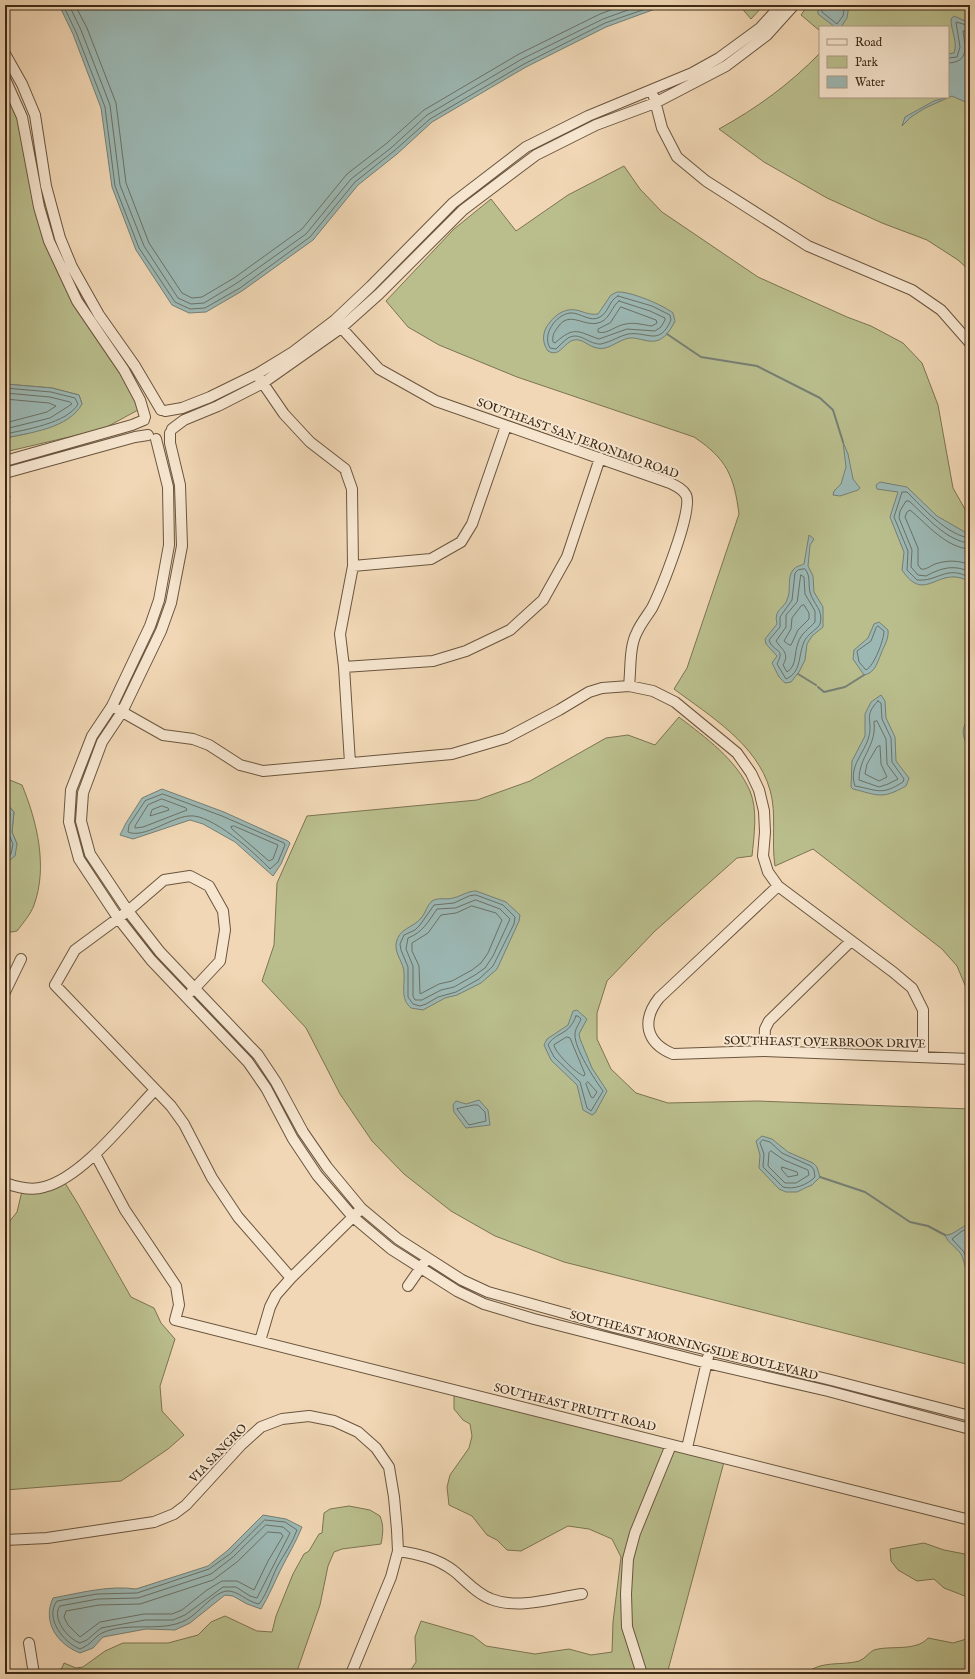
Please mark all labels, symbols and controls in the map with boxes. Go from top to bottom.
legend [819,26,949,98]
text: Road [855,35,883,50]
text: Park [855,55,878,70]
text: Water [855,75,886,90]
street label: SOUTHEAST SAN JERONIMO ROAD [474,395,681,483]
street label: SOUTHEAST OVERBROOK DRIVE [724,1033,926,1052]
street label: SOUTHEAST MORNINGSIDE BOULEVARD [568,1307,820,1384]
street label: SOUTHEAST PRUITT ROAD [492,1380,658,1435]
street label: VIA SANGRO [186,1421,250,1487]

